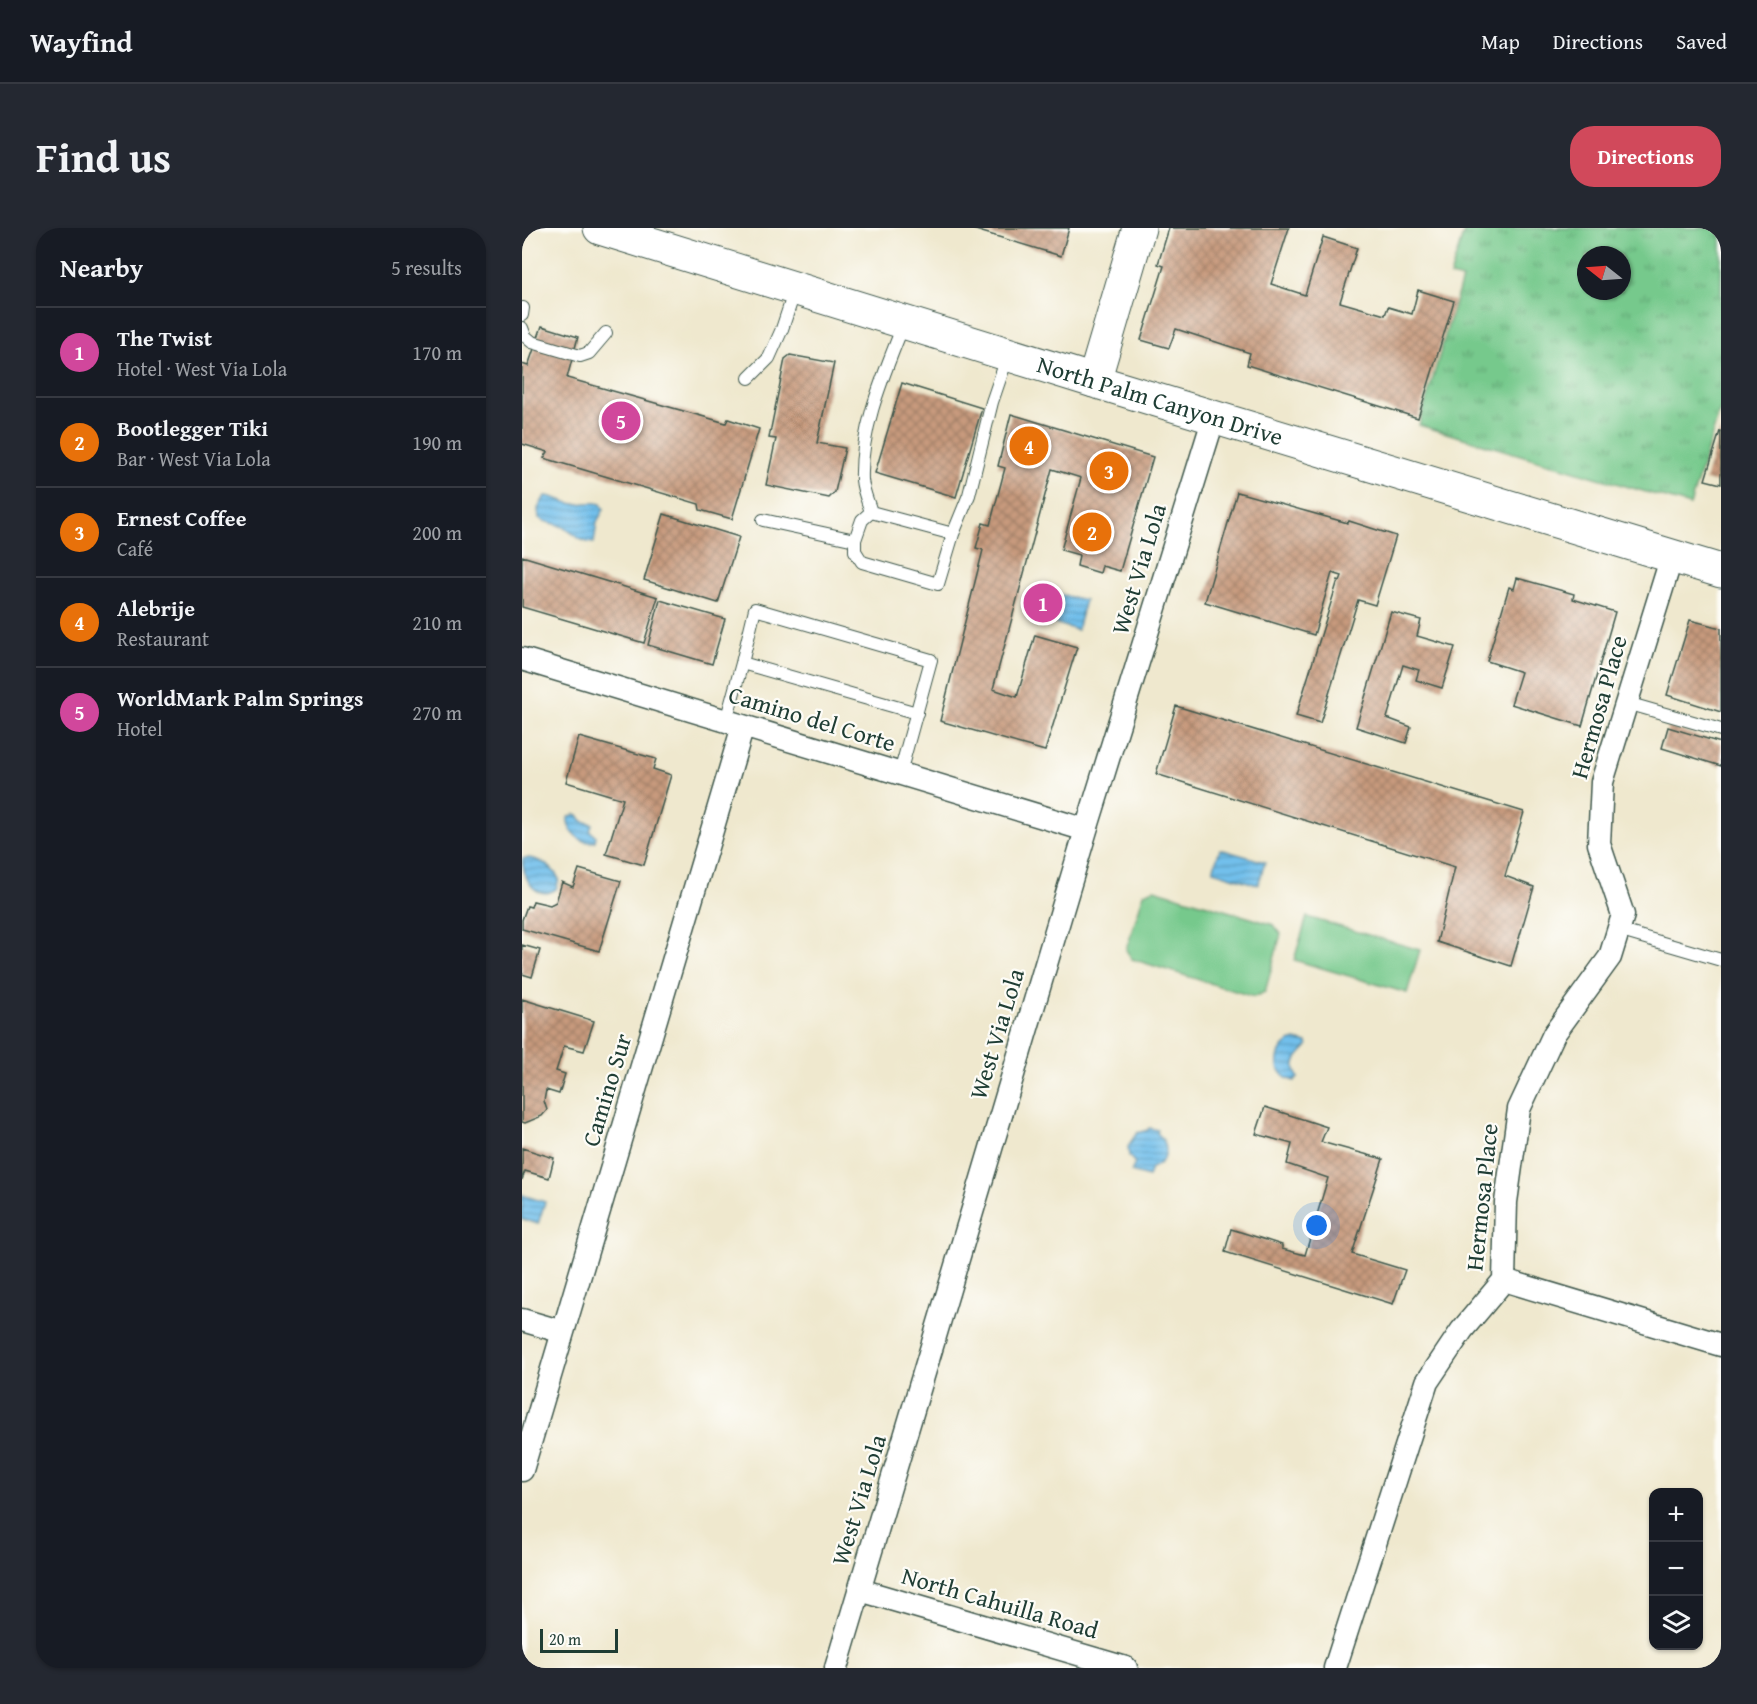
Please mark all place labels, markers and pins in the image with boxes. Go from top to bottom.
pin: 5 [602,398,640,444]
pin: 4 [1010,424,1048,468]
pin: 3 [1090,448,1128,494]
pin: 2 [1072,510,1112,554]
pin: 1 [1024,580,1062,626]

